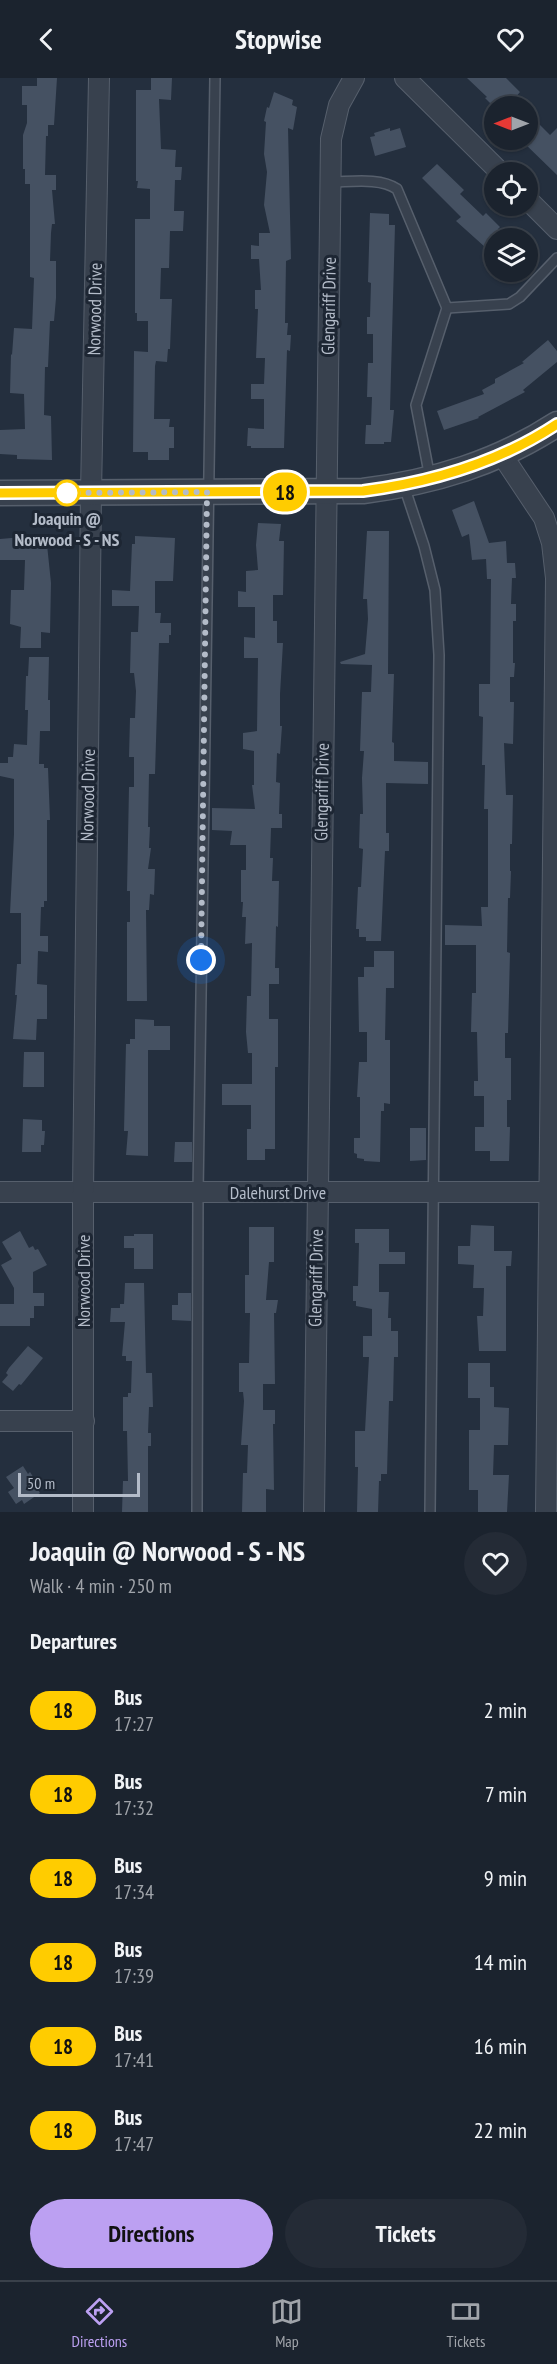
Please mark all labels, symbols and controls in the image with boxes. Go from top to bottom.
text: Stopwise [235,22,322,56]
icon: back [30,23,63,56]
icon: heart [494,23,527,56]
north arrow [484,96,538,150]
map controls [484,96,538,282]
button: locate [484,162,538,216]
button: layers [484,228,538,282]
street label: Glengariff Drive [316,257,341,355]
street label: Norwood Drive [82,262,107,356]
line badge: 18 [258,472,312,512]
text: 18 [275,479,295,506]
marker: Joaquin @ Norwood - S - NS [54,480,80,506]
place label: Joaquin @ Norwood - S - NS [15,507,120,551]
street label: Glengariff Drive [309,743,334,841]
street label: Norwood Drive [75,748,100,842]
your location [186,945,216,975]
street label: Dalehurst Drive [230,1181,326,1204]
street label: Glengariff Drive [303,1229,328,1327]
street label: Norwood Drive [72,1235,95,1327]
scale bar [18,1470,140,1498]
text: 50 m [27,1473,55,1493]
text: Joaquin @ Norwood - S - NS [30,1532,305,1569]
button: heart [464,1532,527,1595]
text: Walk · 4 min · 250 m [30,1573,172,1599]
text: Departures [30,1627,117,1655]
text: Bus [114,1683,142,1711]
text: 2 min [484,1696,527,1724]
text: 18 [53,1697,73,1724]
text: 17:27 [114,1711,154,1737]
text: Bus [114,1767,142,1795]
text: 7 min [485,1780,527,1808]
text: 18 [53,1781,73,1808]
text: 17:32 [114,1795,154,1821]
text: Bus [114,1851,142,1879]
text: 9 min [484,1864,527,1892]
text: 18 [53,1865,73,1892]
text: 17:34 [114,1879,154,1905]
text: Bus [114,1935,142,1963]
text: 14 min [474,1948,527,1976]
text: 18 [53,1949,73,1976]
text: 17:39 [114,1963,154,1989]
text: Bus [114,2019,142,2047]
text: 16 min [474,2032,527,2060]
text: 18 [53,2033,73,2060]
text: 17:41 [114,2047,154,2073]
text: Bus [114,2103,142,2131]
text: 22 min [474,2116,527,2144]
text: 18 [53,2117,73,2144]
text: 17:47 [114,2131,154,2157]
button: Directions [30,2199,273,2268]
button: Tickets [285,2199,527,2268]
tab: Directions [72,2295,127,2351]
tab: Map [270,2295,303,2351]
tab: Tickets [447,2295,485,2351]

